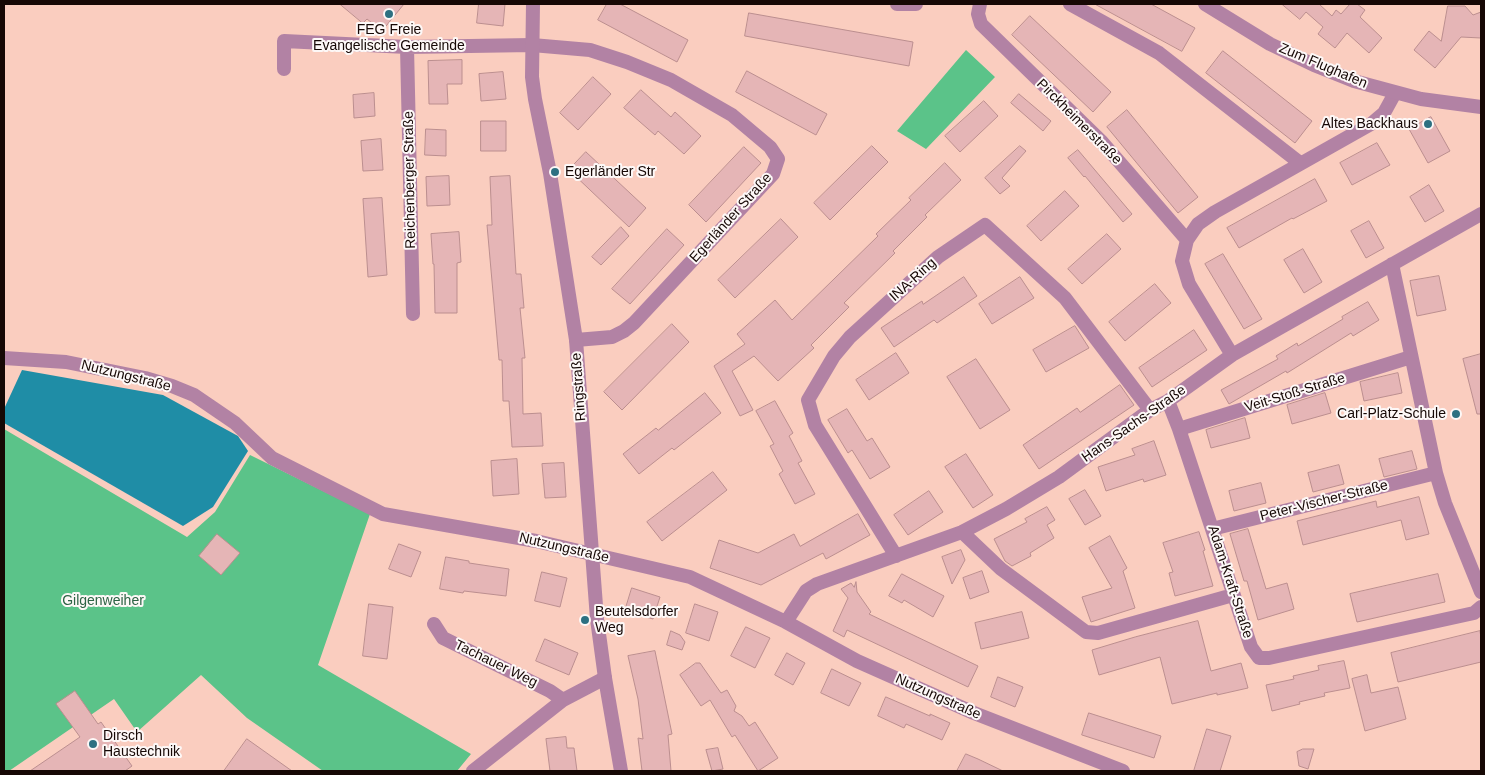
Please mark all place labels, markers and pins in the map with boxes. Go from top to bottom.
marker: FEG Freie Evangelische Gemeinde [383,8,395,20]
place label: FEG Freie Evangelische Gemeinde [313,22,465,54]
place label: Altes Backhaus [1322,116,1418,132]
marker: Altes Backhaus [1422,118,1434,130]
place label: Egerländer Str [565,164,655,180]
marker: Egerländer Str [549,166,561,178]
place label: Carl-Platz-Schule [1337,406,1446,422]
marker: Carl-Platz-Schule [1450,408,1462,420]
place label: Beutelsdorfer Weg [595,604,678,636]
marker: Beutelsdorfer Weg [579,614,591,626]
place label: Dirsch Haustechnik [103,728,180,760]
marker: Dirsch Haustechnik [87,738,99,750]

